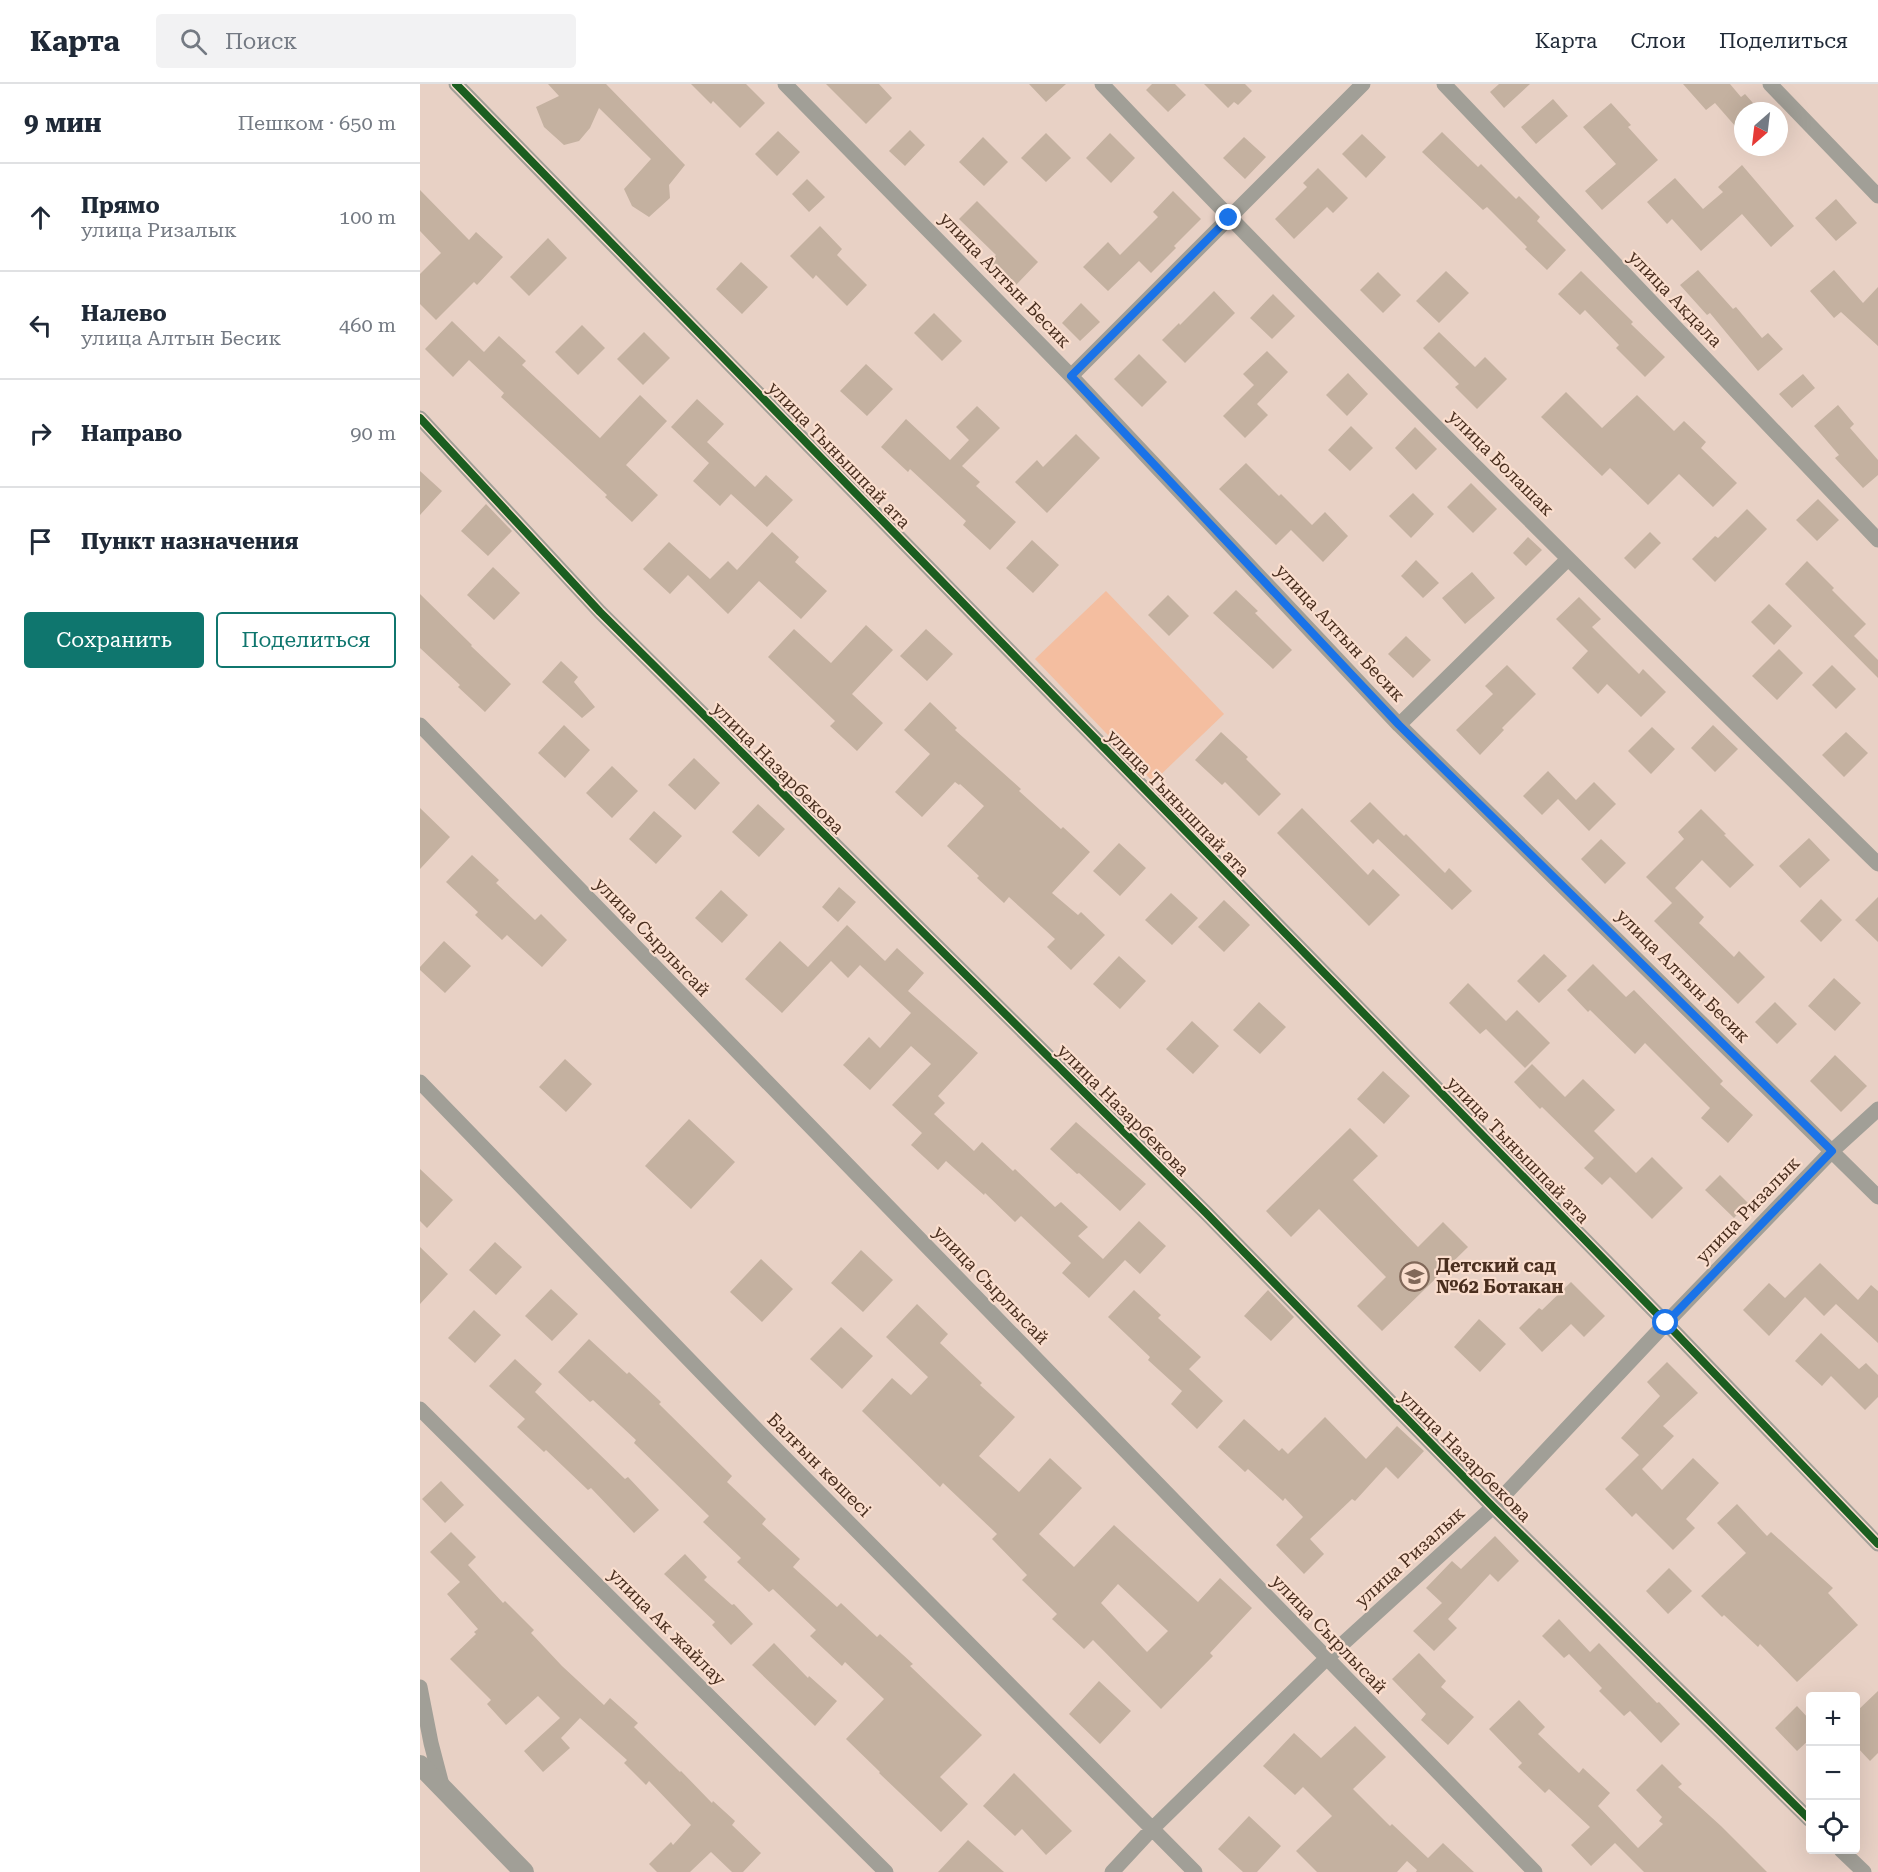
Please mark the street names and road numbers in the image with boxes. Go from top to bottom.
street label: улица Алтын Бесик [935,208,1075,352]
street label: улица Акдала [1624,246,1727,351]
street label: улица Тынышпай ата [764,377,915,533]
street label: улица Болашак [1444,405,1559,520]
street label: улица Алтын Бесик [1271,560,1409,706]
street label: улица Назарбекова [708,697,849,838]
street label: улица Тынышпай ата [1103,725,1254,881]
street label: улица Сырлысай [590,873,714,1000]
street label: улица Алтын Бесик [1612,905,1754,1047]
street label: улица Назарбекова [1053,1039,1194,1180]
street label: улица Тынышпай ата [1443,1072,1594,1228]
street label: улица Ризалык [1691,1152,1804,1267]
street label: улица Сырлысай [929,1221,1053,1348]
street label: улица Назарбекова [1395,1385,1536,1526]
street label: Балғын көшесі [763,1408,876,1521]
street label: улица Ризалык [1351,1502,1469,1611]
street label: улица Ак жайлау [604,1564,731,1690]
street label: улица Сырлысай [1267,1570,1391,1697]

